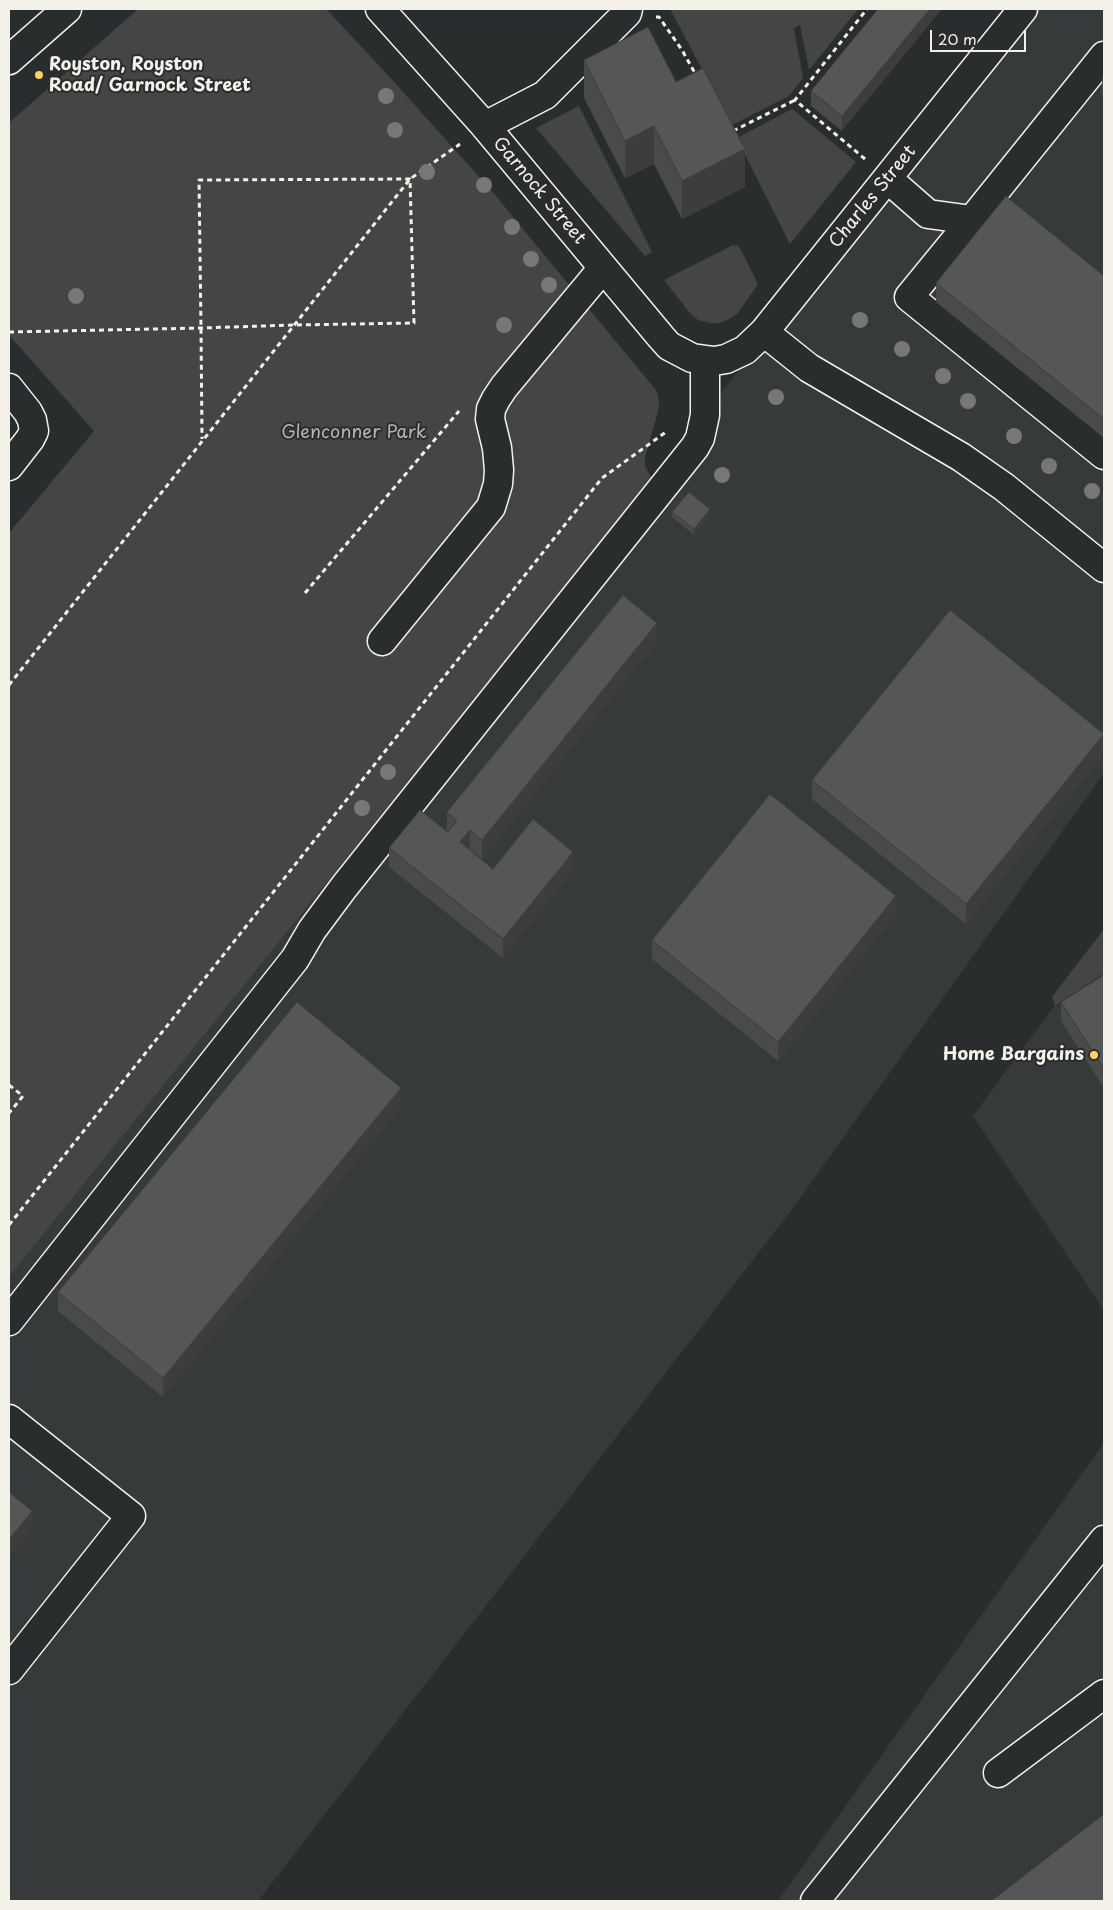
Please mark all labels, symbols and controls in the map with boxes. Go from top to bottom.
scale bar [933,20,1029,52]
text: 20 m [938,27,977,50]
place label: Royston, Royston Road/ Garnock Street [49,54,251,96]
marker: Royston, Royston Road/ Garnock Street [33,69,45,81]
street label: Garnock Street [488,133,590,249]
street label: Charles Street [825,141,921,253]
park label: Glenconner Park [281,422,427,444]
place label: Home Bargains [943,1044,1084,1066]
marker: Home Bargains [1088,1049,1100,1061]

